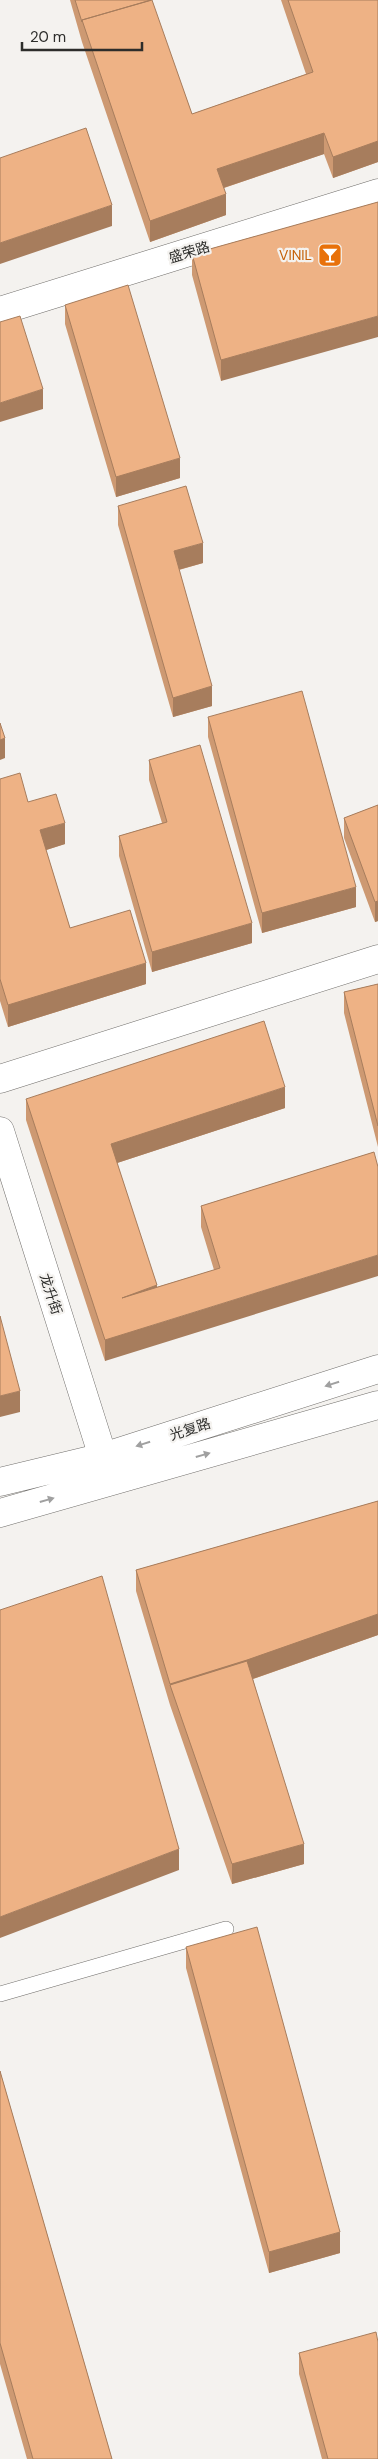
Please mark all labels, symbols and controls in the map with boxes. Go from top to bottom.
scale bar [22,20,142,52]
text: 20 m [30,27,66,47]
street label: 盛荣路 [166,237,212,267]
bar icon: VINIL [317,242,343,268]
place label: VINIL [279,246,312,264]
street label: 龙升街 [36,1271,66,1317]
one-way arrow [324,1381,339,1389]
street label: 光复路 [167,1414,213,1444]
one-way arrow [136,1440,151,1448]
one-way arrow [196,1451,211,1459]
one-way arrow [39,1496,54,1504]

